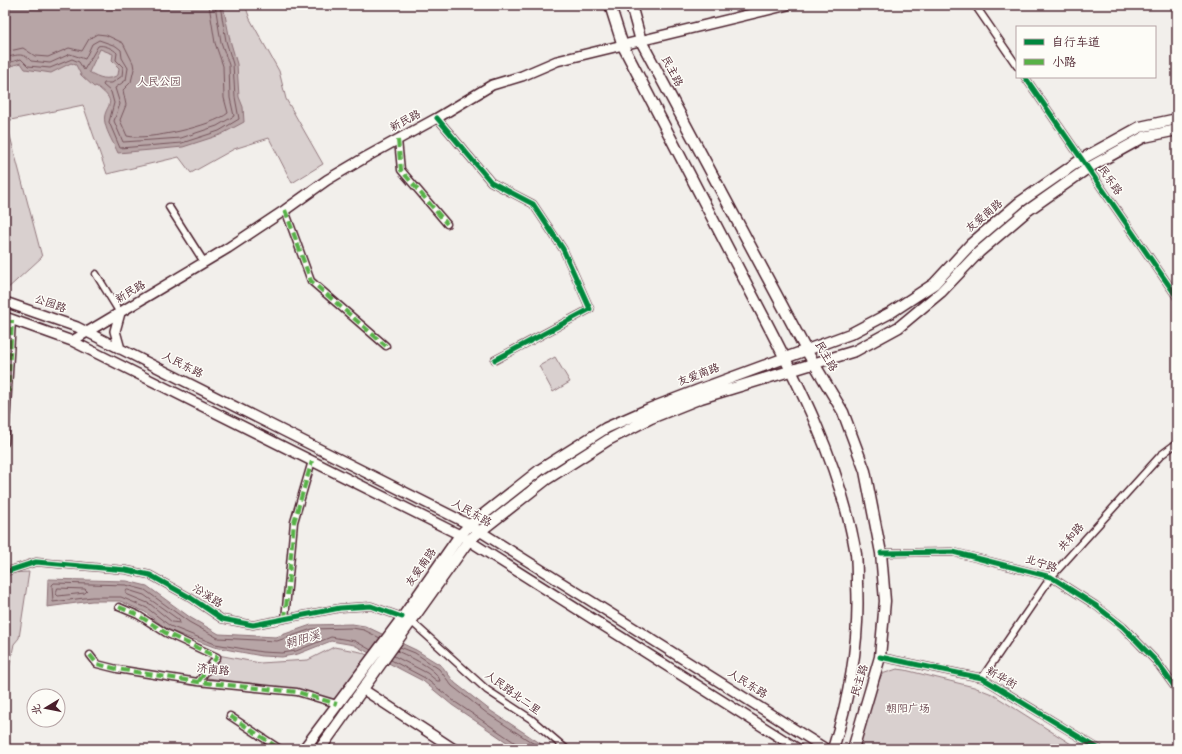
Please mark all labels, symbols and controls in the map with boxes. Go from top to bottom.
legend [1016,26,1156,78]
text: 自行车道 [1052,36,1100,51]
street label: 民主路 [658,54,685,89]
text: 小路 [1052,56,1076,71]
park label: 人民公园 [137,76,181,89]
street label: 新民路 [388,108,423,135]
street label: 民乐路 [1095,163,1124,198]
street label: 友爱南路 [963,197,1006,236]
street label: 新民路 [113,279,148,307]
street label: 公园路 [32,293,68,316]
street label: 民主路 [812,339,839,374]
street label: 人民东路 [160,350,205,381]
street label: 友爱南路 [676,361,722,389]
street label: 人民东路 [449,497,494,530]
street label: 共和路 [1056,521,1087,554]
street label: 友爱南路 [403,545,440,589]
street label: 北宁路 [1023,553,1059,576]
street label: 沿溪路 [190,582,225,611]
water label: 朝阳溪 [283,628,323,653]
street label: 济南路 [196,661,230,679]
street label: 民主路 [849,663,872,699]
street label: 新华街 [984,665,1020,693]
street label: 人民东路 [725,667,769,702]
street label: 人民路北二里 [482,669,543,718]
north arrow [26,688,66,728]
text: 北 [31,703,45,716]
park label: 朝阳广场 [886,703,930,716]

